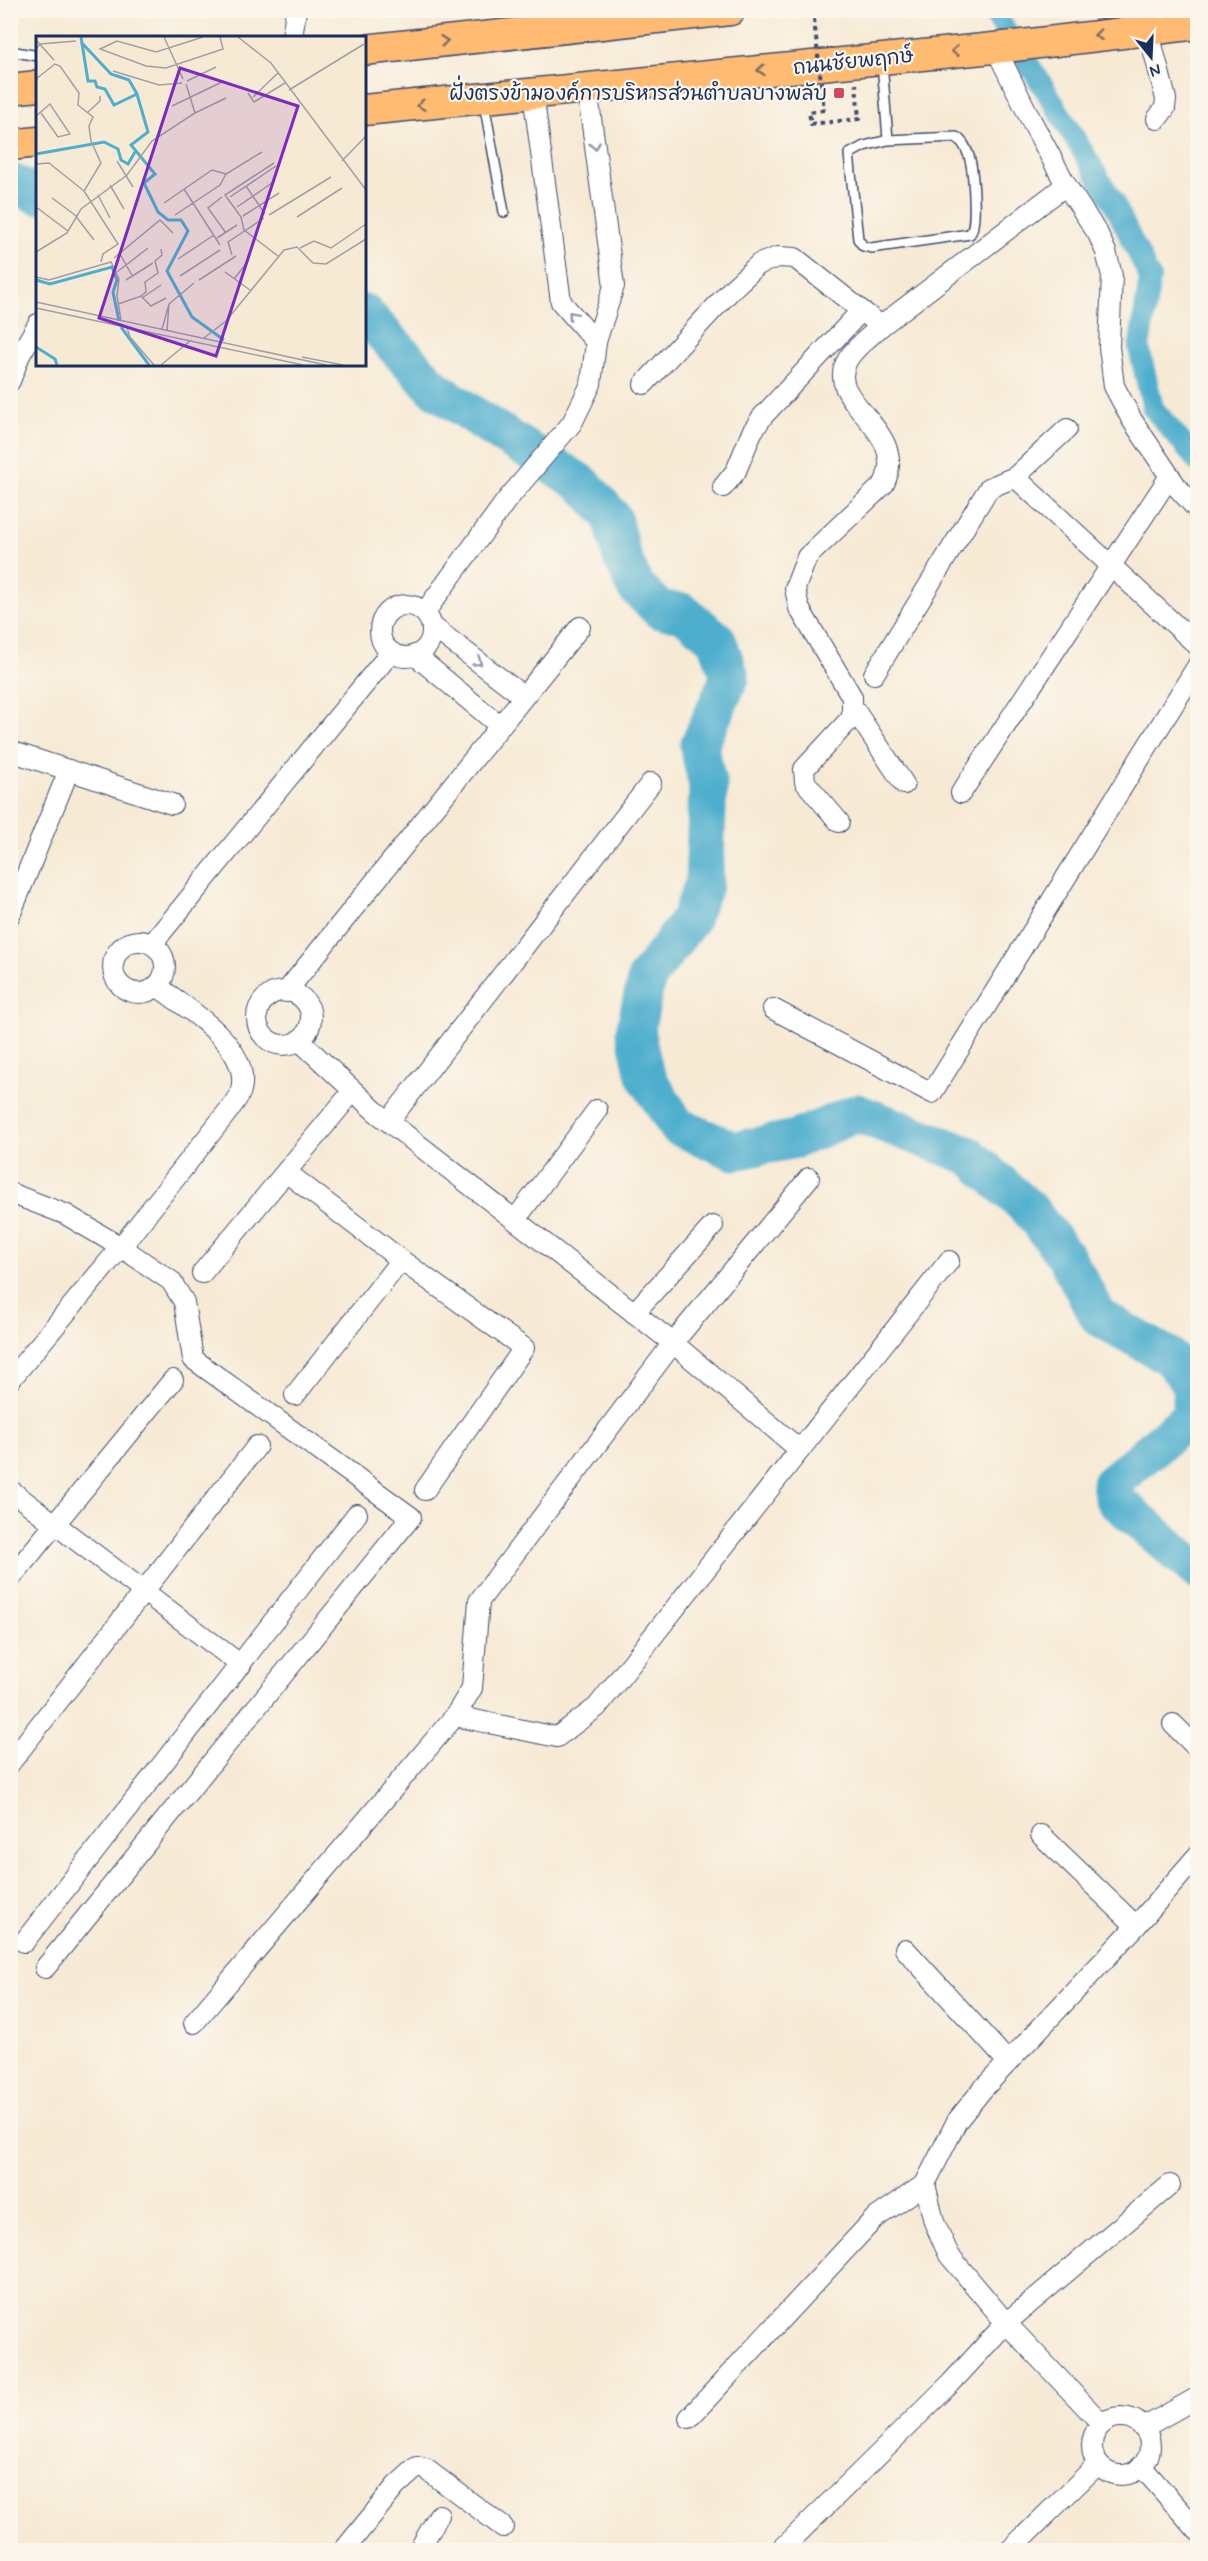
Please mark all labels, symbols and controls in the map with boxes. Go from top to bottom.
north arrow [1121,27,1181,87]
one-way arrow [1093,29,1102,41]
one-way arrow [439,35,448,48]
inset map [36,36,366,366]
street label: ถนนชัยพฤกษ์ [792,42,915,82]
one-way arrow [951,44,960,57]
text: N [1147,58,1163,81]
one-way arrow [757,63,766,76]
place label: ฝั่งตรงข้ามองค์การบริหารส่วนตำบลบางพลับ [449,75,827,108]
marker: ฝั่งตรงข้ามองค์การบริหารส่วนตำบลบางพลับ [832,86,846,100]
one-way arrow [417,98,426,111]
one-way arrow [589,141,601,150]
one-way arrow [568,310,579,321]
one-way arrow [471,654,482,665]

